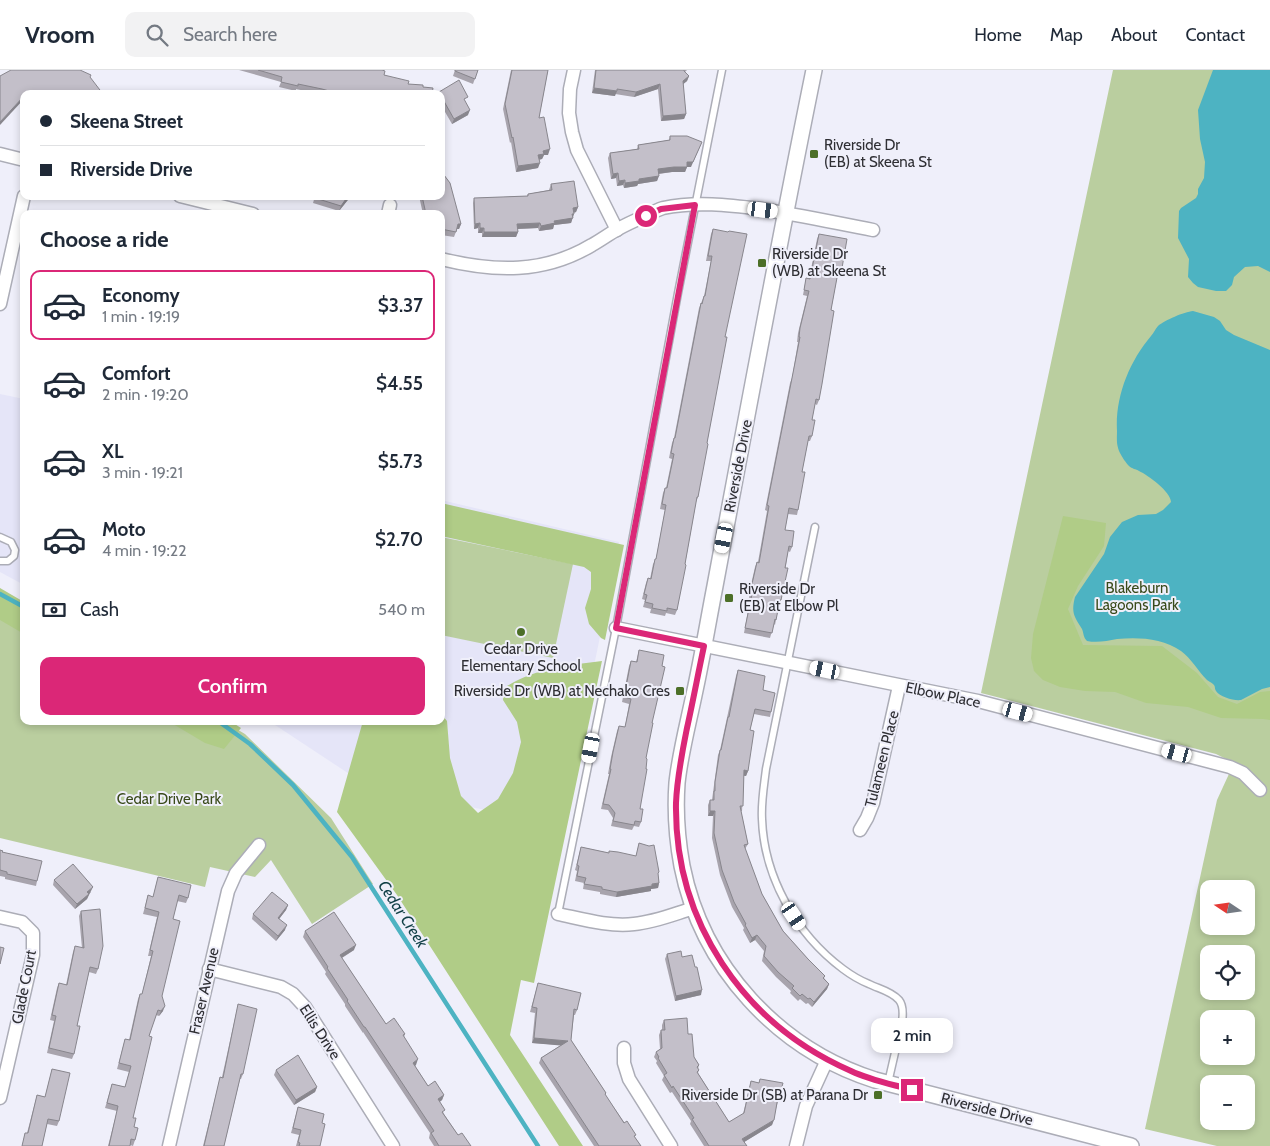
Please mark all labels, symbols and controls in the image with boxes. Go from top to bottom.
search box [125,12,475,57]
text: Vroom [25,20,95,49]
icon: search [143,21,171,49]
text: Search here [183,23,277,46]
text: Home [974,24,1022,46]
text: Map [1050,24,1083,46]
text: About [1111,24,1157,46]
text: Contact [1185,24,1245,46]
text: Skeena Street [70,110,183,133]
place label: Riverside Dr (EB) at Skeena St [824,136,932,171]
marker: Riverside Dr (EB) at Skeena St [808,148,820,160]
text: Riverside Drive [70,158,193,181]
car [747,201,778,219]
route start [635,205,657,227]
text: Choose a ride [40,226,169,253]
place label: Riverside Dr (WB) at Skeena St [772,245,886,280]
marker: Riverside Dr (WB) at Skeena St [756,257,768,269]
icon: car [42,283,87,328]
text: Economy [102,284,180,307]
text: $3.37 [378,294,423,317]
text: 1 min · 19:19 [102,307,180,326]
icon: car [42,361,87,406]
text: Comfort [102,362,171,385]
text: $4.55 [376,372,423,395]
text: 2 min · 19:20 [102,385,189,404]
street label: Riverside Drive [720,418,756,514]
icon: car [42,439,87,484]
text: XL [102,440,123,463]
text: $5.73 [378,450,423,473]
text: 3 min · 19:21 [102,463,183,482]
icon: car [42,517,87,562]
text: Moto [102,518,146,541]
car [713,522,734,554]
text: $2.70 [375,528,423,551]
text: 4 min · 19:22 [102,541,187,560]
park label: Blakeburn Lagoons Park [1095,579,1179,614]
place label: Riverside Dr (EB) at Elbow Pl [739,580,839,615]
marker: Riverside Dr (EB) at Elbow Pl [723,592,735,604]
icon: cash [40,596,68,624]
text: Cash [80,598,119,621]
text: 540 m [378,600,425,619]
marker: Cedar Drive Elementary School [515,626,527,638]
place label: Cedar Drive Elementary School [461,640,582,675]
button: Confirm [40,657,425,715]
car [808,660,841,680]
street label: Elbow Place [904,678,982,712]
place label: Riverside Dr (WB) at Nechako Cres [454,682,670,700]
marker: Riverside Dr (WB) at Nechako Cres [674,685,686,697]
car [1001,701,1034,723]
street label: Tulameen Place [861,708,903,809]
car [580,732,601,764]
car [1160,742,1193,764]
park label: Cedar Drive Park [117,790,221,808]
water label: Cedar Creek [374,877,432,952]
north arrow [1200,880,1255,935]
map controls [1200,880,1255,1130]
car [779,899,808,933]
button: locate [1200,945,1255,1000]
street label: Fraser Avenue [185,946,223,1036]
street label: Glade Court [8,948,40,1026]
street label: Ellis Drive [296,1001,345,1063]
button: + [1200,1010,1255,1065]
callout: 2 min [871,1018,953,1052]
text: 2 min [893,1026,931,1045]
button: − [1200,1075,1255,1130]
route end [901,1079,923,1101]
place label: Riverside Dr (SB) at Parana Dr [681,1086,868,1104]
marker: Riverside Dr (SB) at Parana Dr [872,1089,884,1101]
street label: Riverside Drive [939,1089,1035,1129]

